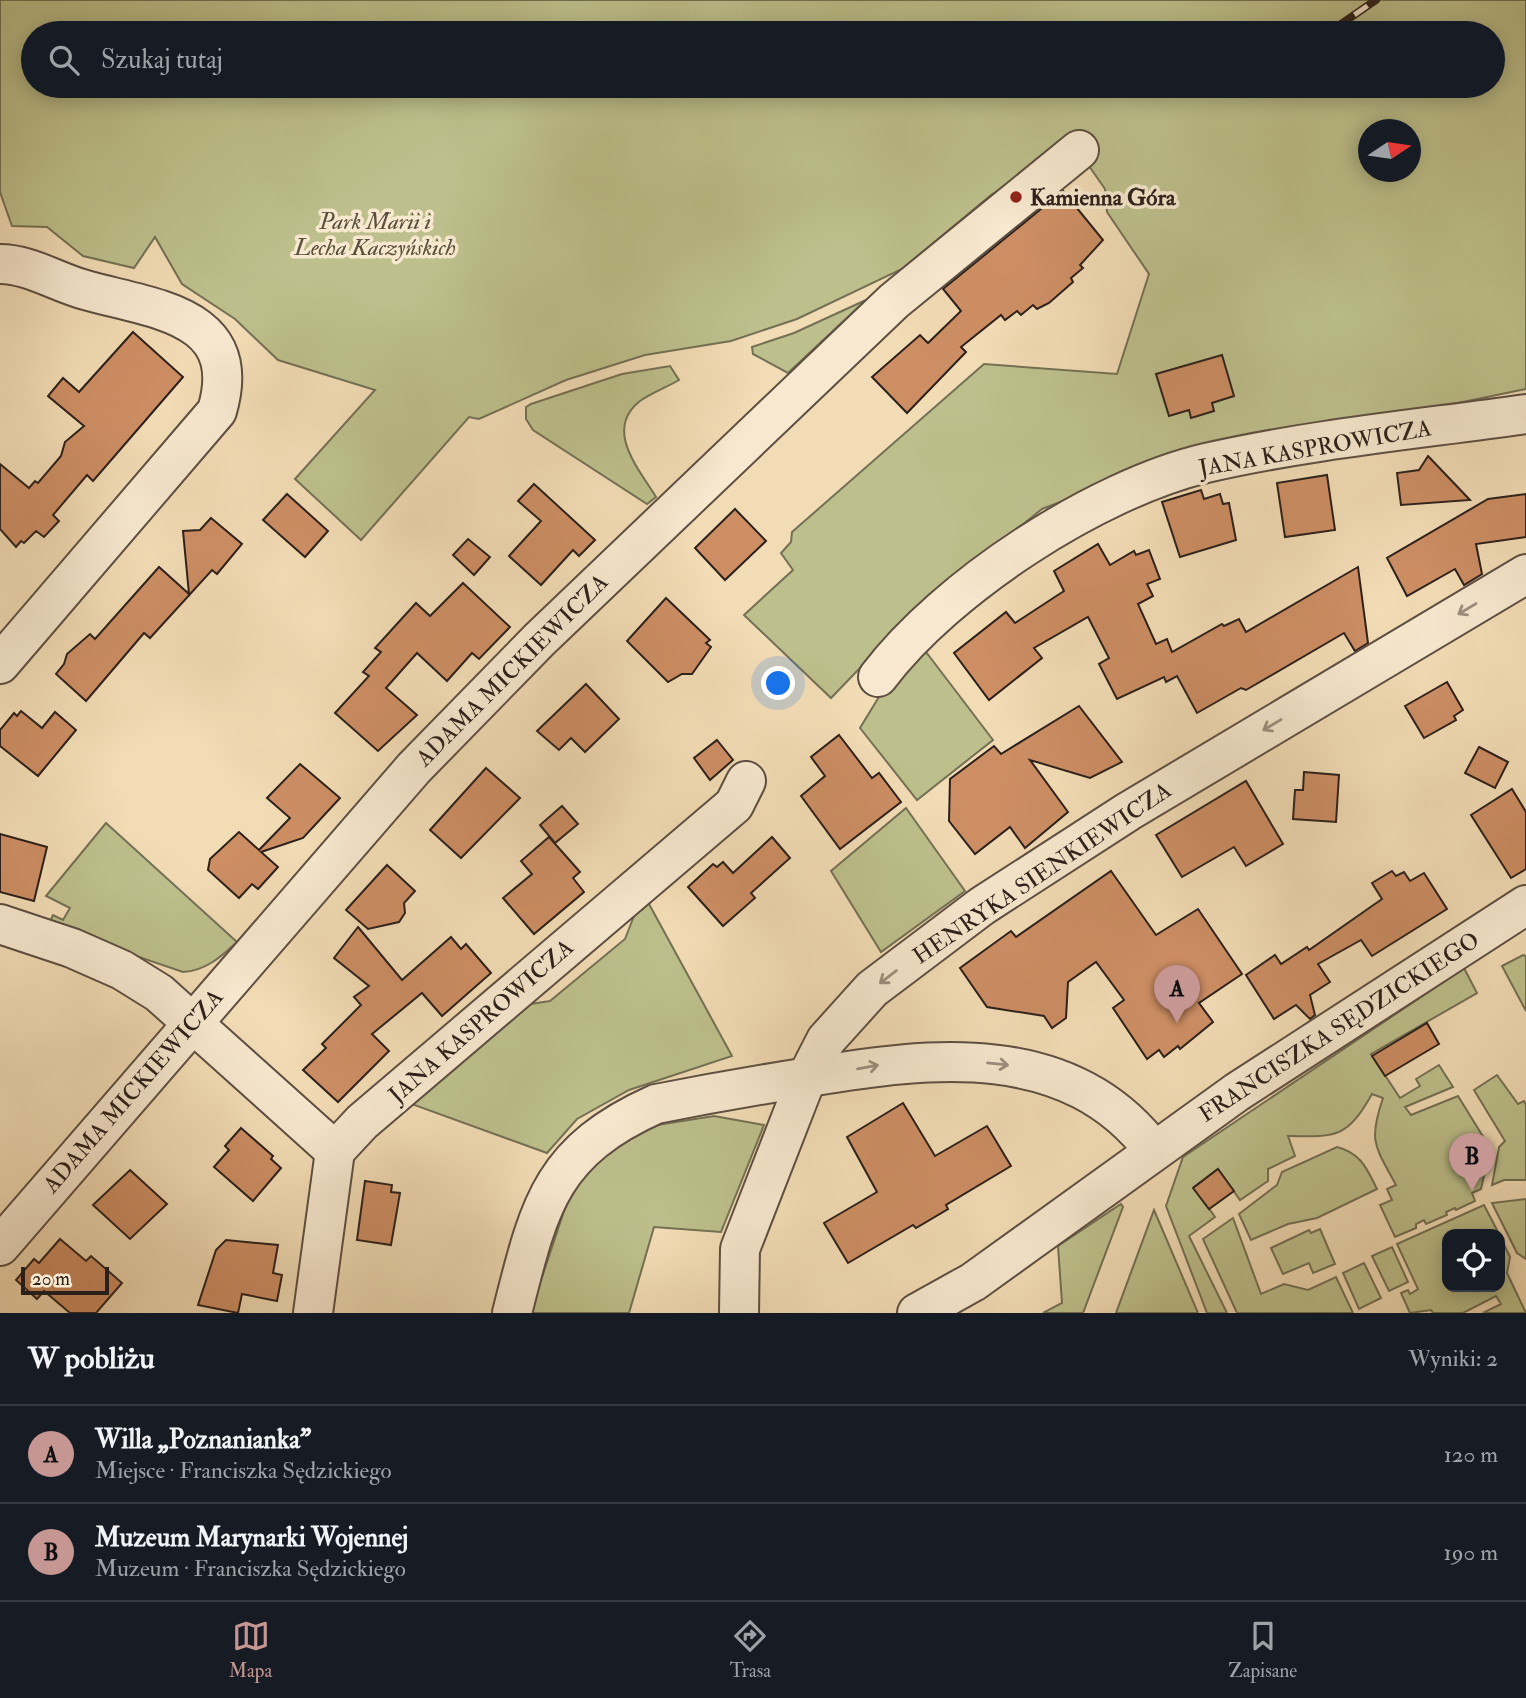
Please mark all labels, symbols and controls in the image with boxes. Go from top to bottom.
search box [21,21,1505,98]
icon: search [45,41,83,79]
text: Szukaj tutaj [101,44,223,76]
north arrow [1358,119,1421,182]
place label: Kamienna Góra [1030,183,1177,212]
marker: Kamienna Góra [1008,189,1024,205]
park label: Park Marii i Lecha Kaczyńskich [293,207,456,262]
street label: JANA KASPROWICZA [1195,413,1434,483]
street label: ADAMA MICKIEWICZA [409,567,615,773]
one-way arrow [1458,602,1478,616]
your location [761,666,795,700]
one-way arrow [1263,719,1283,733]
street label: HENRYKA SIENKIEWICZA [907,775,1177,970]
street label: FRANCISZKA SĘDZICKIEGO [1193,925,1485,1129]
street label: JANA KASPROWICZA [382,932,580,1110]
pin: A [1154,965,1200,1023]
one-way arrow [879,969,898,984]
street label: ADAMA MICKIEWICZA [36,983,230,1200]
one-way arrow [987,1058,1009,1071]
one-way arrow [856,1060,879,1073]
pin: B [1449,1133,1495,1191]
map controls [1442,1229,1505,1292]
button: locate [1442,1229,1505,1292]
scale bar [21,1264,108,1296]
text: 20 m [32,1267,70,1291]
text: W pobliżu [28,1340,155,1377]
text: Wyniki: 2 [1408,1344,1498,1373]
text: Willa „Poznanianka” [95,1424,311,1456]
text: A [44,1440,58,1469]
text: 120 m [1444,1440,1498,1469]
text: Miejsce · Franciszka Sędzickiego [95,1456,392,1485]
text: Muzeum Marynarki Wojennej [95,1522,408,1554]
text: B [43,1538,59,1567]
text: 190 m [1444,1538,1498,1567]
text: Muzeum · Franciszka Sędzickiego [95,1554,406,1583]
tab: Mapa [229,1617,272,1683]
tab: Trasa [730,1617,771,1683]
tab: Zapisane [1229,1617,1297,1683]

